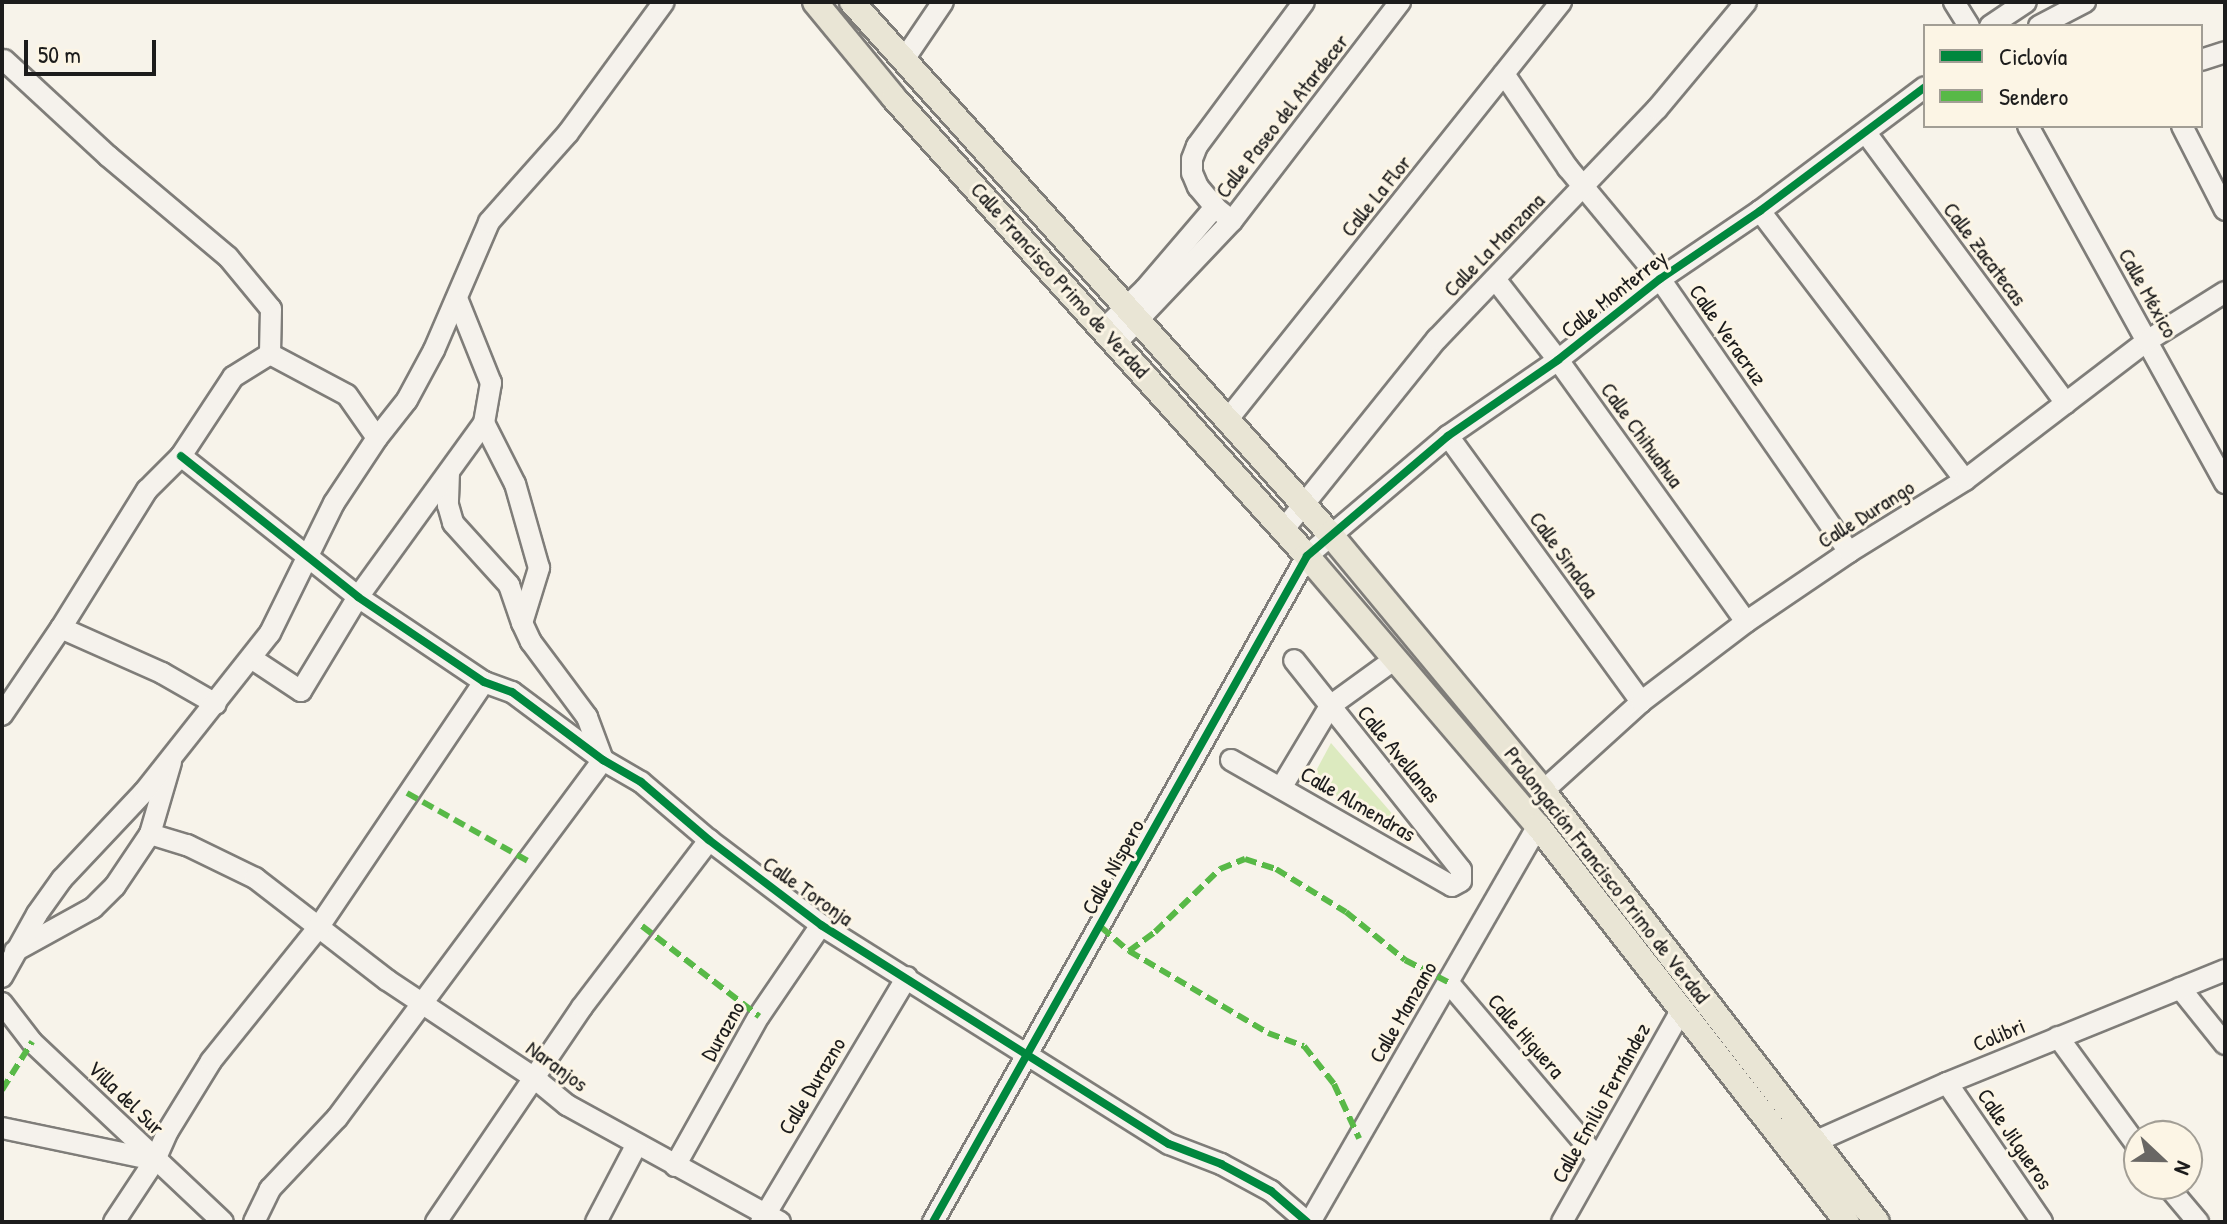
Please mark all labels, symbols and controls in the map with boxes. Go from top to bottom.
scale bar [28,24,160,74]
legend [1923,24,2203,128]
street label: Calle Paseo del Atardecer [1210,29,1354,203]
text: 50 m [38,38,81,70]
text: Ciclovía [1999,40,2067,72]
text: Sendero [1999,80,2068,112]
street label: Calle La Flor [1335,150,1417,242]
street label: Calle Francisco Primo de Verdad [965,177,1155,383]
street label: Calle La Manzana [1438,188,1550,302]
street label: Calle Zacatecas [1937,197,2033,311]
street label: Calle Monterrey [1556,244,1672,344]
street label: Calle México [2113,244,2183,342]
street label: Calle Veracruz [1684,279,1772,391]
street label: Calle Chihuahua [1595,377,1689,493]
street label: Calle Durango [1813,474,1919,554]
street label: Calle Sinaloa [1524,506,1604,604]
street label: Calle Avellanas [1352,700,1446,808]
street label: Prolongación Francisco Primo de Verdad [1499,741,1715,1009]
street label: Calle Almendras [1296,760,1420,848]
street label: Calle Níspero [1076,815,1150,919]
street label: Calle Toronja [758,850,858,932]
street label: Calle Manzano [1363,957,1443,1067]
street label: Calle Higuera [1482,988,1570,1084]
street label: Durazno [695,996,751,1066]
street label: Colibri [1969,1013,2029,1057]
street label: Calle Emilio Fernández [1546,1018,1656,1188]
street label: Calle Durazno [773,1033,851,1139]
street label: Naranjos [521,1035,593,1097]
street label: Villa del Sur [82,1055,170,1141]
street label: Calle Jilgueros [1972,1084,2058,1194]
north arrow [2123,1120,2203,1200]
text: N [2167,1157,2200,1179]

